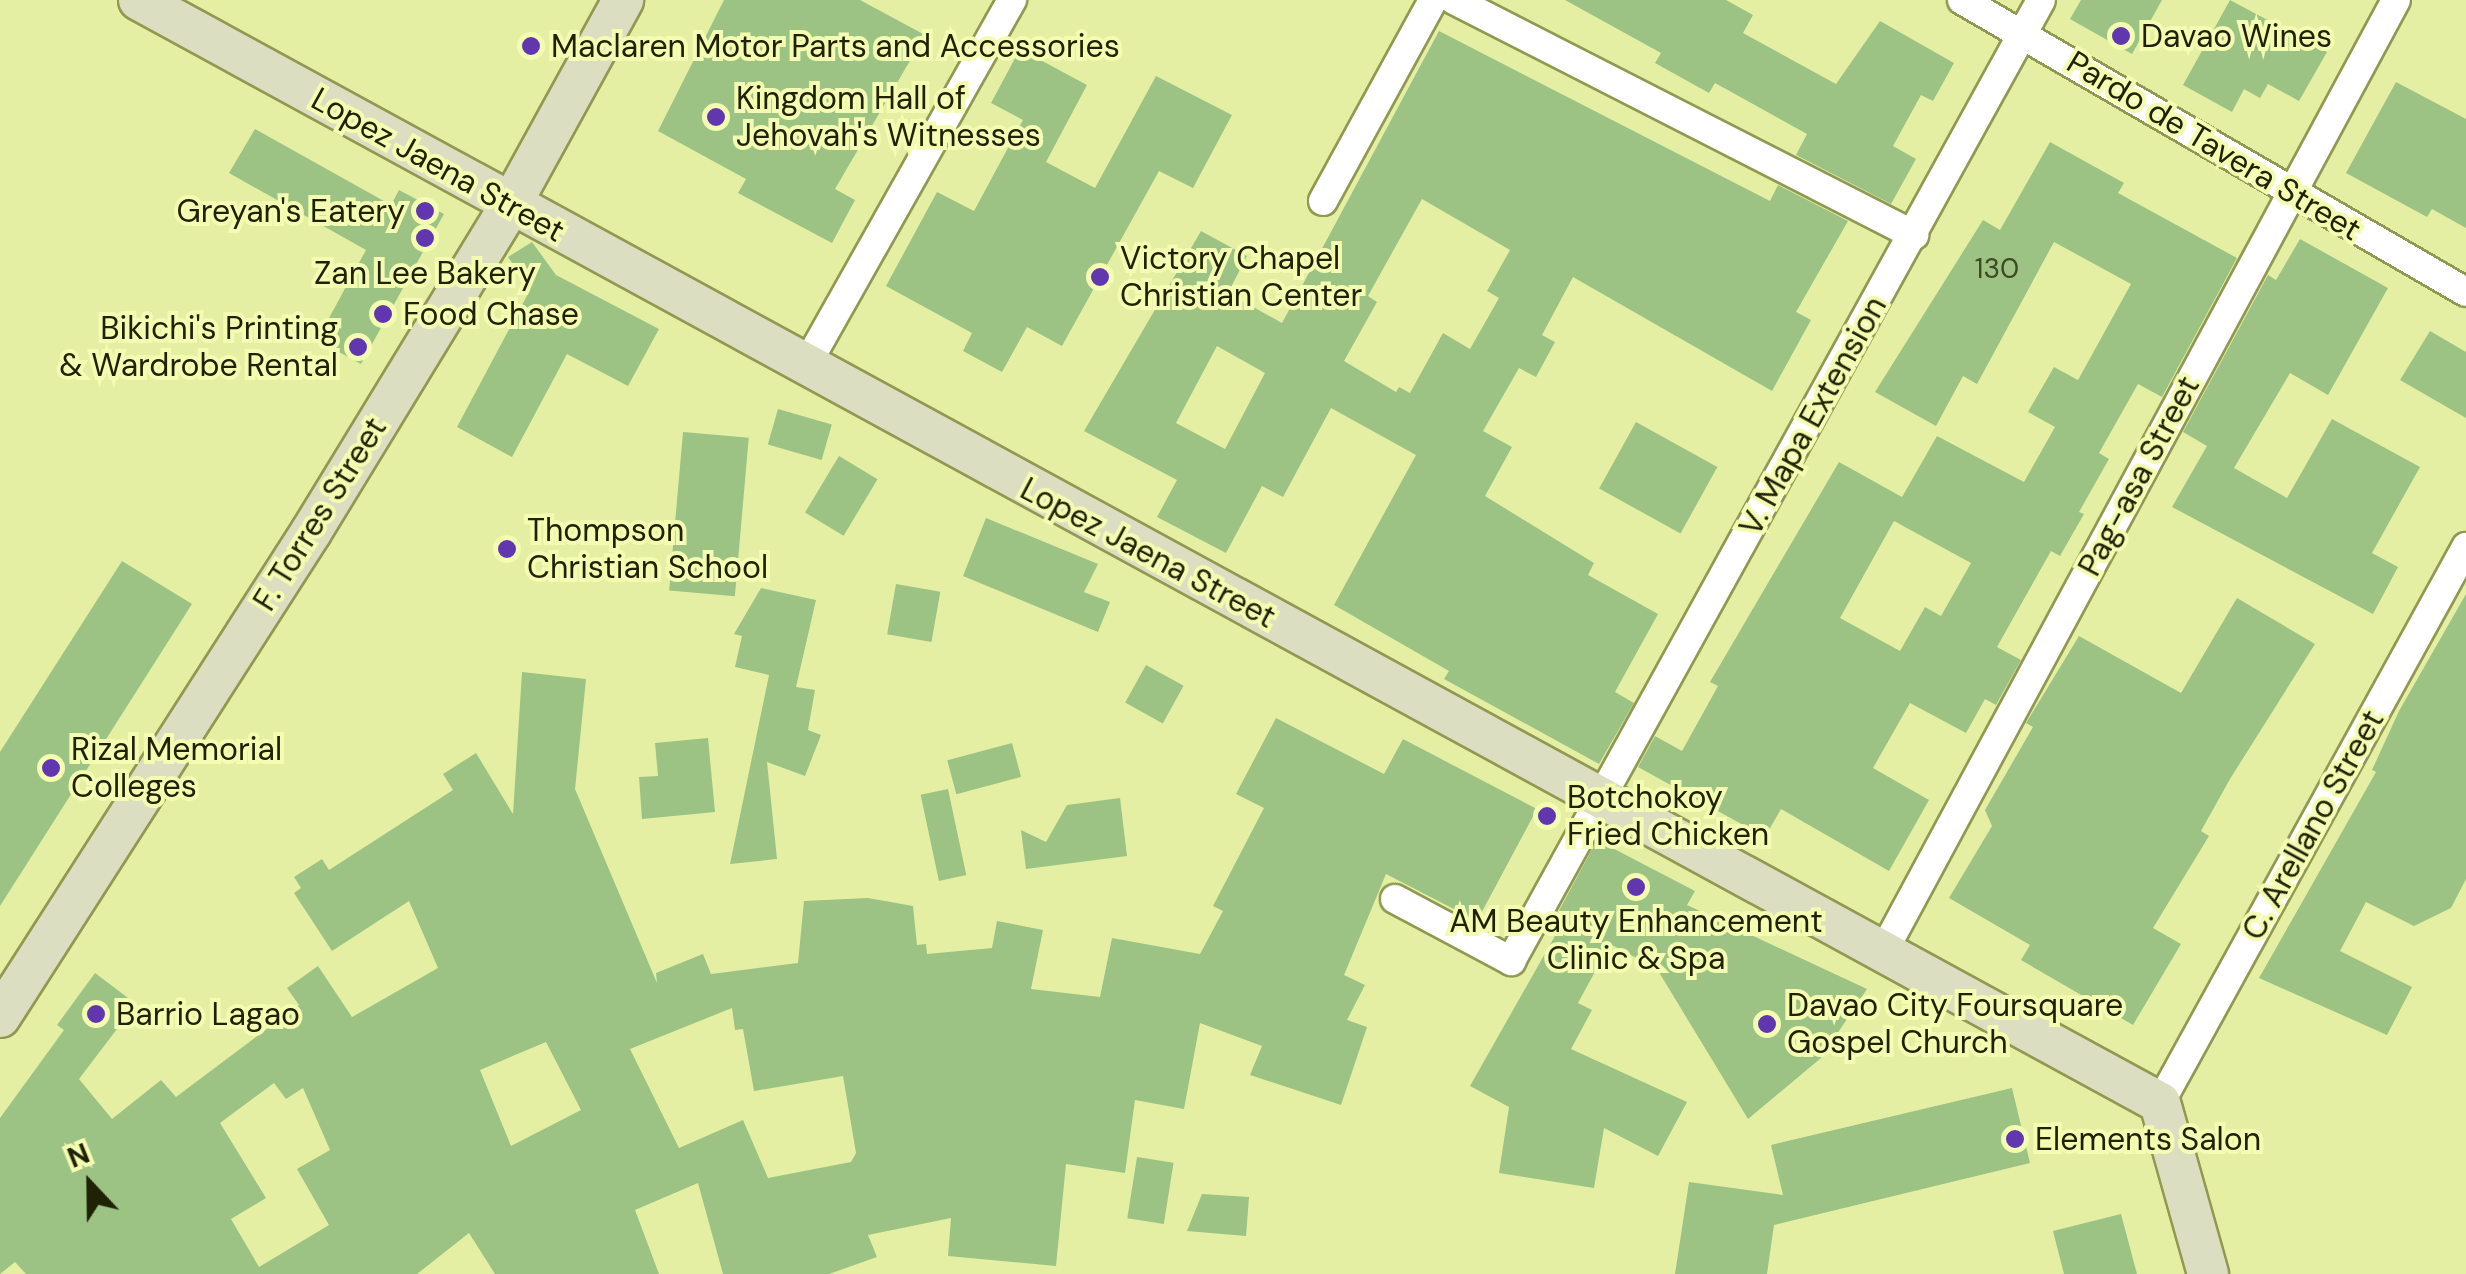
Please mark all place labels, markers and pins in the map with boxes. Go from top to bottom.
place label: Davao Wines [2141,17,2332,55]
marker: Davao Wines [2110,25,2132,47]
place label: Maclaren Motor Parts and Accessories [551,27,1120,65]
marker: Maclaren Motor Parts and Accessories [520,35,542,57]
place label: Kingdom Hall of Jehovah's Witnesses [736,80,1041,155]
marker: Kingdom Hall of Jehovah's Witnesses [705,106,727,128]
place label: Greyan's Eatery [176,192,405,230]
marker: Greyan's Eatery [414,200,436,222]
marker: Zan Lee Bakery [414,227,436,249]
place label: Victory Chapel Christian Center [1120,240,1362,315]
place label: Zan Lee Bakery [314,254,536,292]
marker: Victory Chapel Christian Center [1089,266,1111,288]
place label: Food Chase [403,295,579,333]
marker: Food Chase [372,303,394,325]
place label: Bikichi's Printing & Wardrobe Rental [59,310,338,385]
marker: Bikichi's Printing & Wardrobe Rental [347,336,369,358]
place label: Thompson Christian School [527,512,768,587]
marker: Thompson Christian School [496,538,518,560]
place label: Rizal Memorial Colleges [71,731,282,806]
marker: Rizal Memorial Colleges [40,757,62,779]
place label: Botchokoy Fried Chicken [1567,779,1769,854]
marker: Botchokoy Fried Chicken [1536,805,1558,827]
marker: AM Beauty Enhancement Clinic & Spa [1625,876,1647,898]
place label: AM Beauty Enhancement Clinic & Spa [1449,903,1823,978]
place label: Davao City Foursquare Gospel Church [1787,987,2123,1062]
place label: Barrio Lagao [116,995,300,1033]
marker: Barrio Lagao [85,1003,107,1025]
marker: Davao City Foursquare Gospel Church [1756,1013,1778,1035]
place label: Elements Salon [2035,1120,2261,1158]
marker: Elements Salon [2004,1128,2026,1150]

